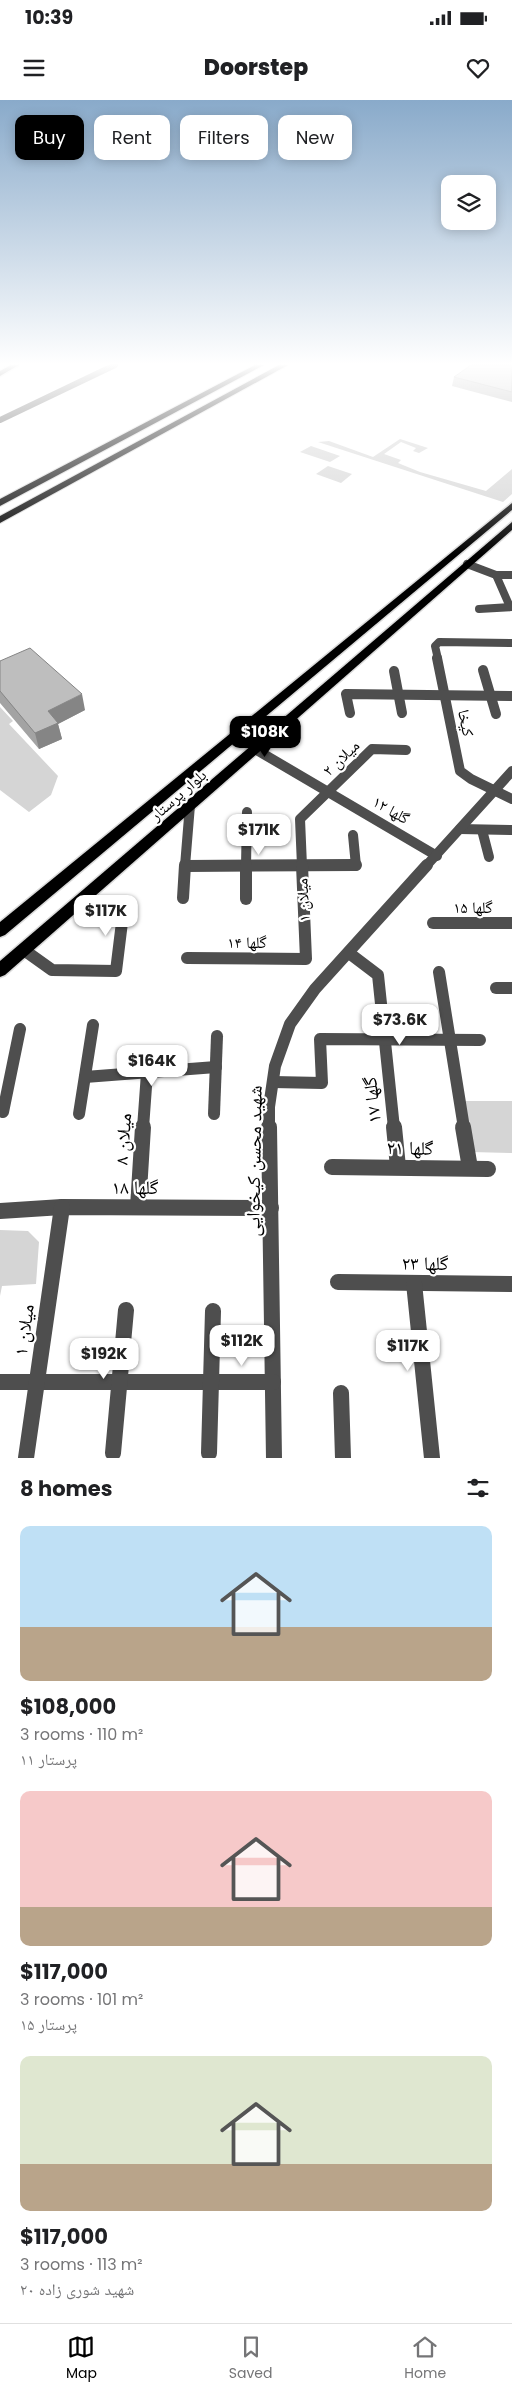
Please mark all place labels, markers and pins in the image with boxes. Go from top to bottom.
pin: $108K [230,716,300,758]
pin: $171K [224,814,294,856]
pin: $117K [71,894,141,937]
pin: $73.6K [359,1004,441,1046]
pin: $164K [117,1044,187,1087]
pin: $112K [207,1324,277,1367]
pin: $117K [373,1330,443,1372]
pin: $192K [69,1338,139,1380]

